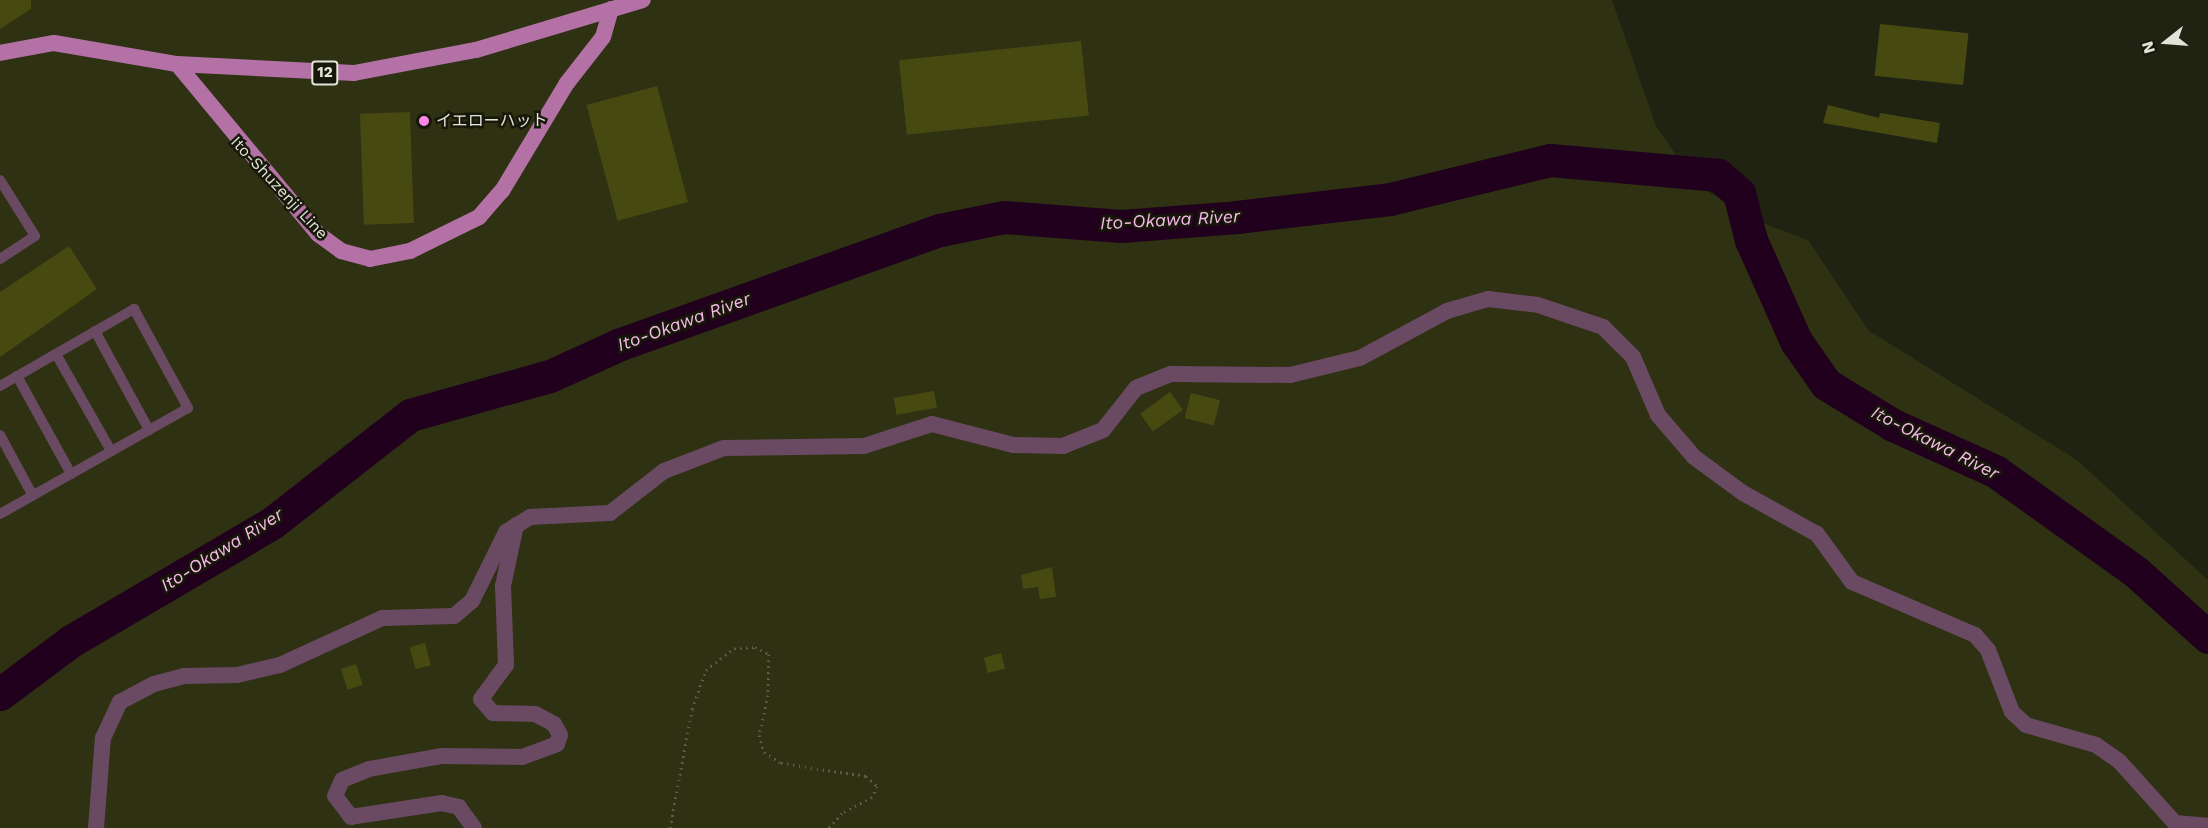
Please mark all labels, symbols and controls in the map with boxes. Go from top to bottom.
north arrow [2136,12,2196,72]
text: N [2137,39,2159,56]
road number: 12 [310,61,340,85]
place label: イエローハット [436,111,548,131]
marker: イエローハット [417,114,431,128]
street label: Ito-Shuzenji Line [227,133,331,243]
water label: Ito-Okawa River [1099,206,1241,234]
water label: Ito-Okawa River [614,288,754,356]
water label: Ito-Okawa River [1868,402,2002,484]
water label: Ito-Okawa River [157,504,287,596]

